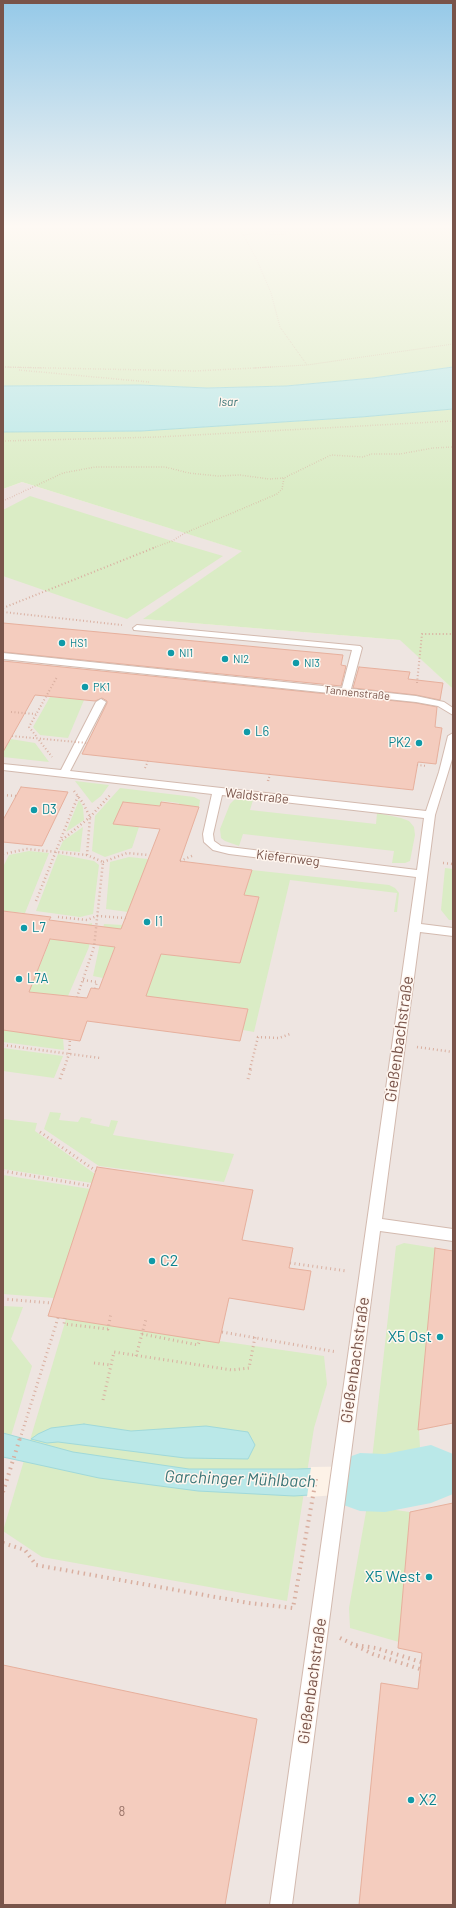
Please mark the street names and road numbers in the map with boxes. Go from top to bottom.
street label: Tannenstraße [323,683,391,703]
street label: Waldstraße [224,785,290,807]
street label: Kiefernweg [255,846,321,870]
street label: Gießenbachstraße [381,975,417,1103]
street label: Gießenbachstraße [337,1296,373,1424]
street label: Gießenbachstraße [294,1617,330,1745]

